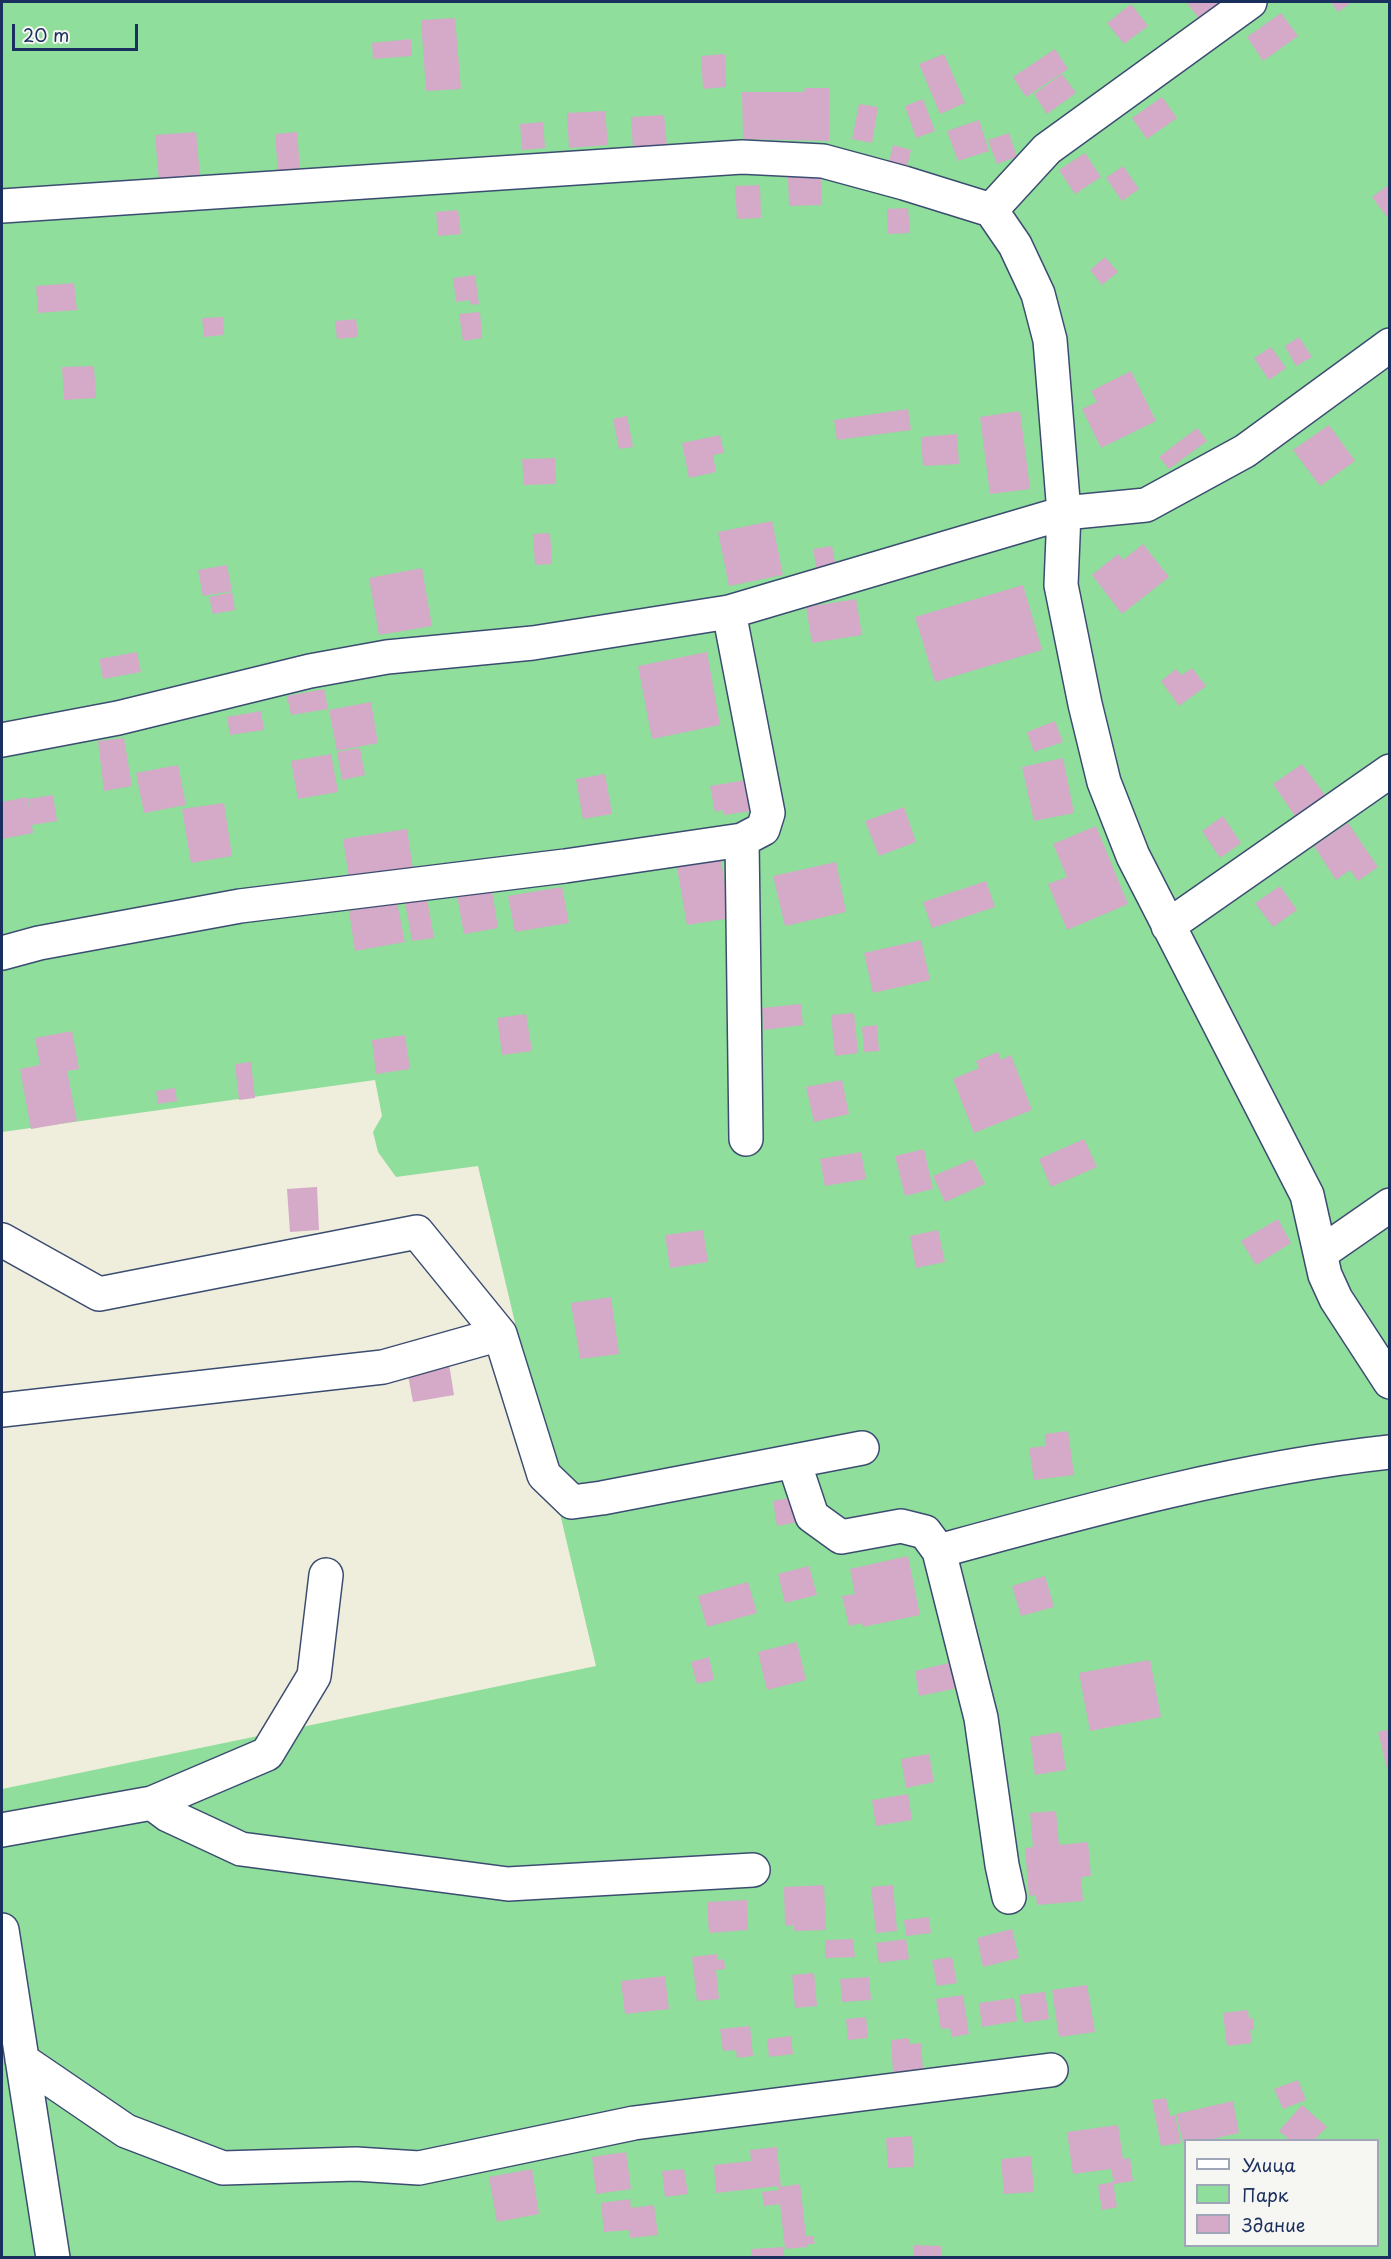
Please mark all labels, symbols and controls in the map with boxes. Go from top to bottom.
scale bar [15,12,141,50]
text: 20 m [23,21,69,48]
legend [1184,2139,1379,2247]
text: Улица [1242,2151,1296,2178]
text: Парк [1242,2181,1288,2208]
text: Здание [1242,2211,1305,2238]

